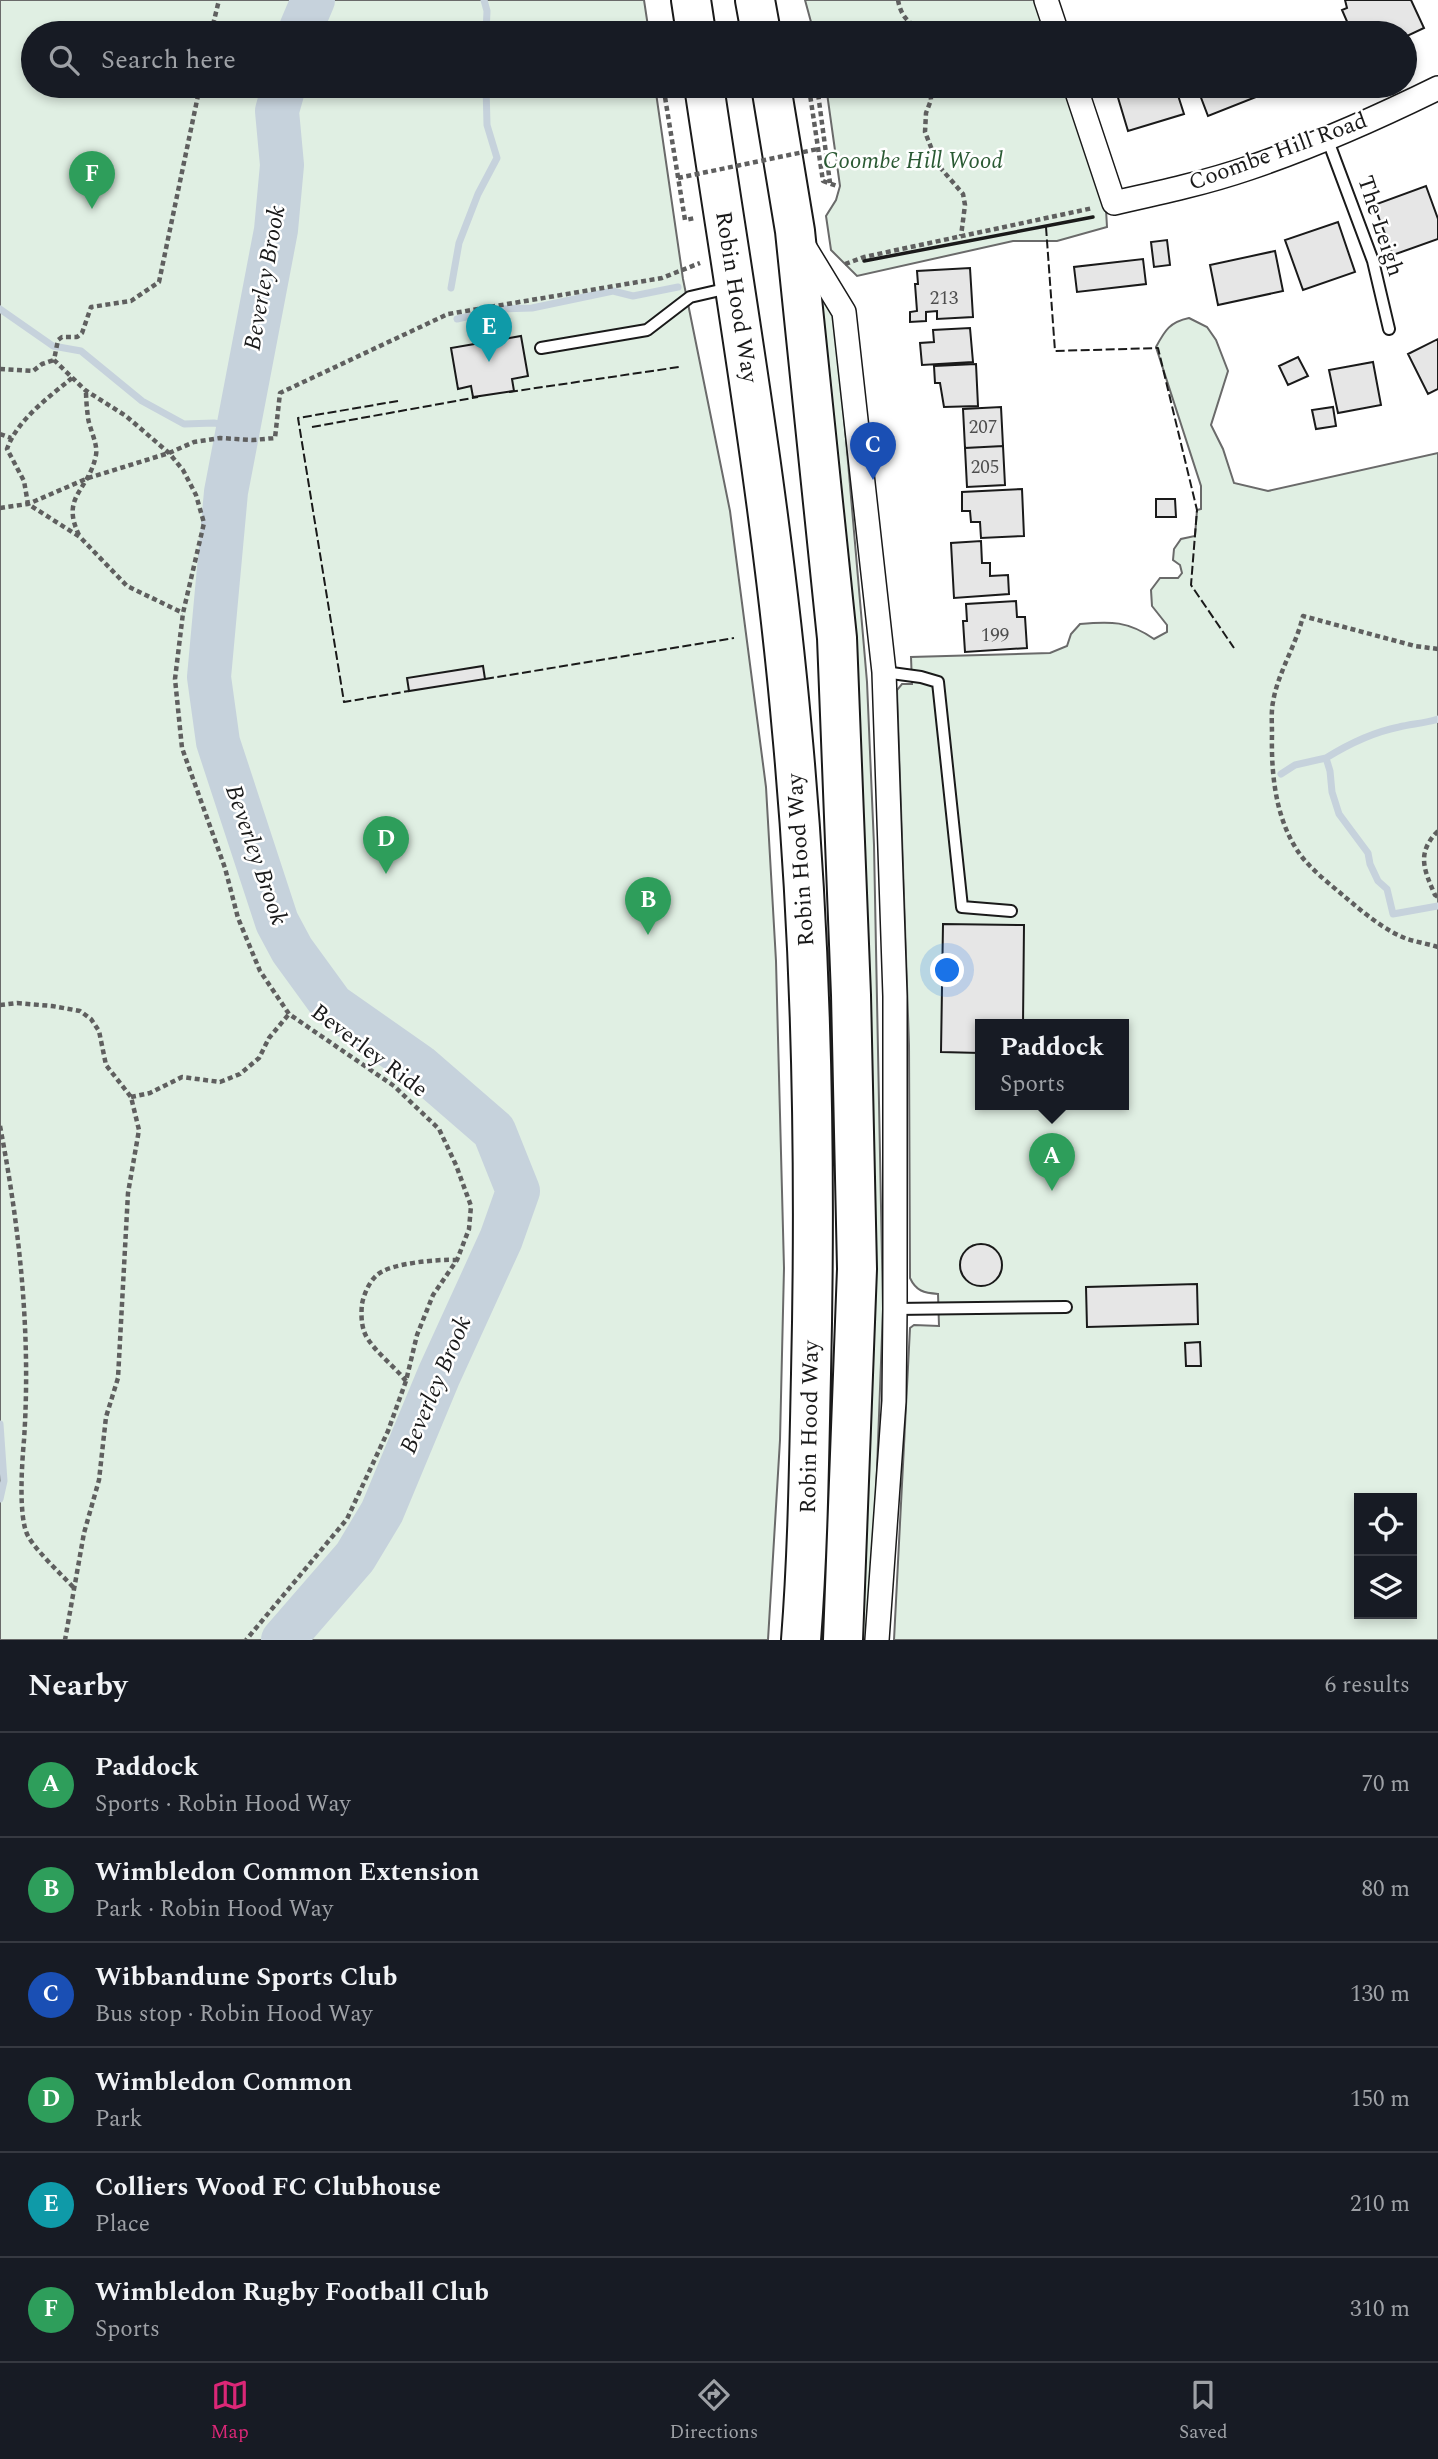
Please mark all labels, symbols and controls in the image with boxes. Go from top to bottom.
search box [21,21,1417,98]
text: Search here [101,40,236,80]
icon: search [45,41,83,79]
street label: Coombe Hill Road [1184,103,1372,201]
park label: Coombe Hill Wood [823,144,1003,179]
pin: F [69,151,115,209]
street label: The Leigh [1347,171,1413,281]
water label: Beverley Brook [235,203,295,353]
street label: Robin Hood Way [705,209,767,386]
house number: 213 [930,284,959,313]
pin: E [466,304,512,362]
house number: 207 [969,413,997,442]
pin: C [850,422,896,480]
house number: 205 [971,453,999,482]
house number: 199 [981,621,1009,650]
street label: Robin Hood Way [777,771,825,948]
water label: Beverley Brook [215,780,297,930]
pin: D [363,816,409,874]
pin: B [625,877,671,935]
your location [930,953,964,987]
street label: Beverley Ride [303,995,435,1107]
popup [975,1019,1129,1110]
text: Paddock [1000,1027,1104,1067]
text: Sports [1000,1067,1065,1102]
pin: A [1029,1133,1075,1191]
water label: Beverley Brook [391,1311,481,1459]
street label: Robin Hood Way [791,1339,829,1514]
map controls [1354,1493,1417,1619]
button: locate [1354,1493,1417,1556]
button: layers [1354,1556,1417,1619]
text: Nearby [28,1663,127,1709]
text: 6 results [1325,1668,1410,1703]
text: Paddock [95,1747,199,1787]
text: A [42,1767,60,1802]
text: 70 m [1361,1767,1410,1802]
text: Sports · Robin Hood Way [95,1787,351,1822]
text: Wimbledon Common Extension [95,1852,480,1892]
text: B [43,1872,59,1907]
text: 80 m [1361,1872,1410,1907]
text: Park · Robin Hood Way [95,1892,333,1927]
text: Wibbandune Sports Club [95,1957,397,1997]
text: C [43,1977,59,2012]
text: 130 m [1350,1977,1410,2012]
text: Bus stop · Robin Hood Way [95,1997,373,2032]
text: Wimbledon Common [95,2062,352,2102]
text: D [42,2082,60,2117]
text: 150 m [1350,2082,1410,2117]
text: Park [95,2102,142,2137]
text: Colliers Wood FC Clubhouse [95,2167,441,2207]
text: E [43,2187,59,2222]
text: 210 m [1350,2187,1410,2222]
text: Place [95,2207,150,2242]
text: Wimbledon Rugby Football Club [95,2272,489,2312]
text: F [44,2292,58,2327]
text: 310 m [1350,2292,1410,2327]
text: Sports [95,2312,160,2347]
tab: Map [210,2376,249,2447]
tab: Directions [669,2376,758,2447]
tab: Saved [1179,2376,1228,2447]

